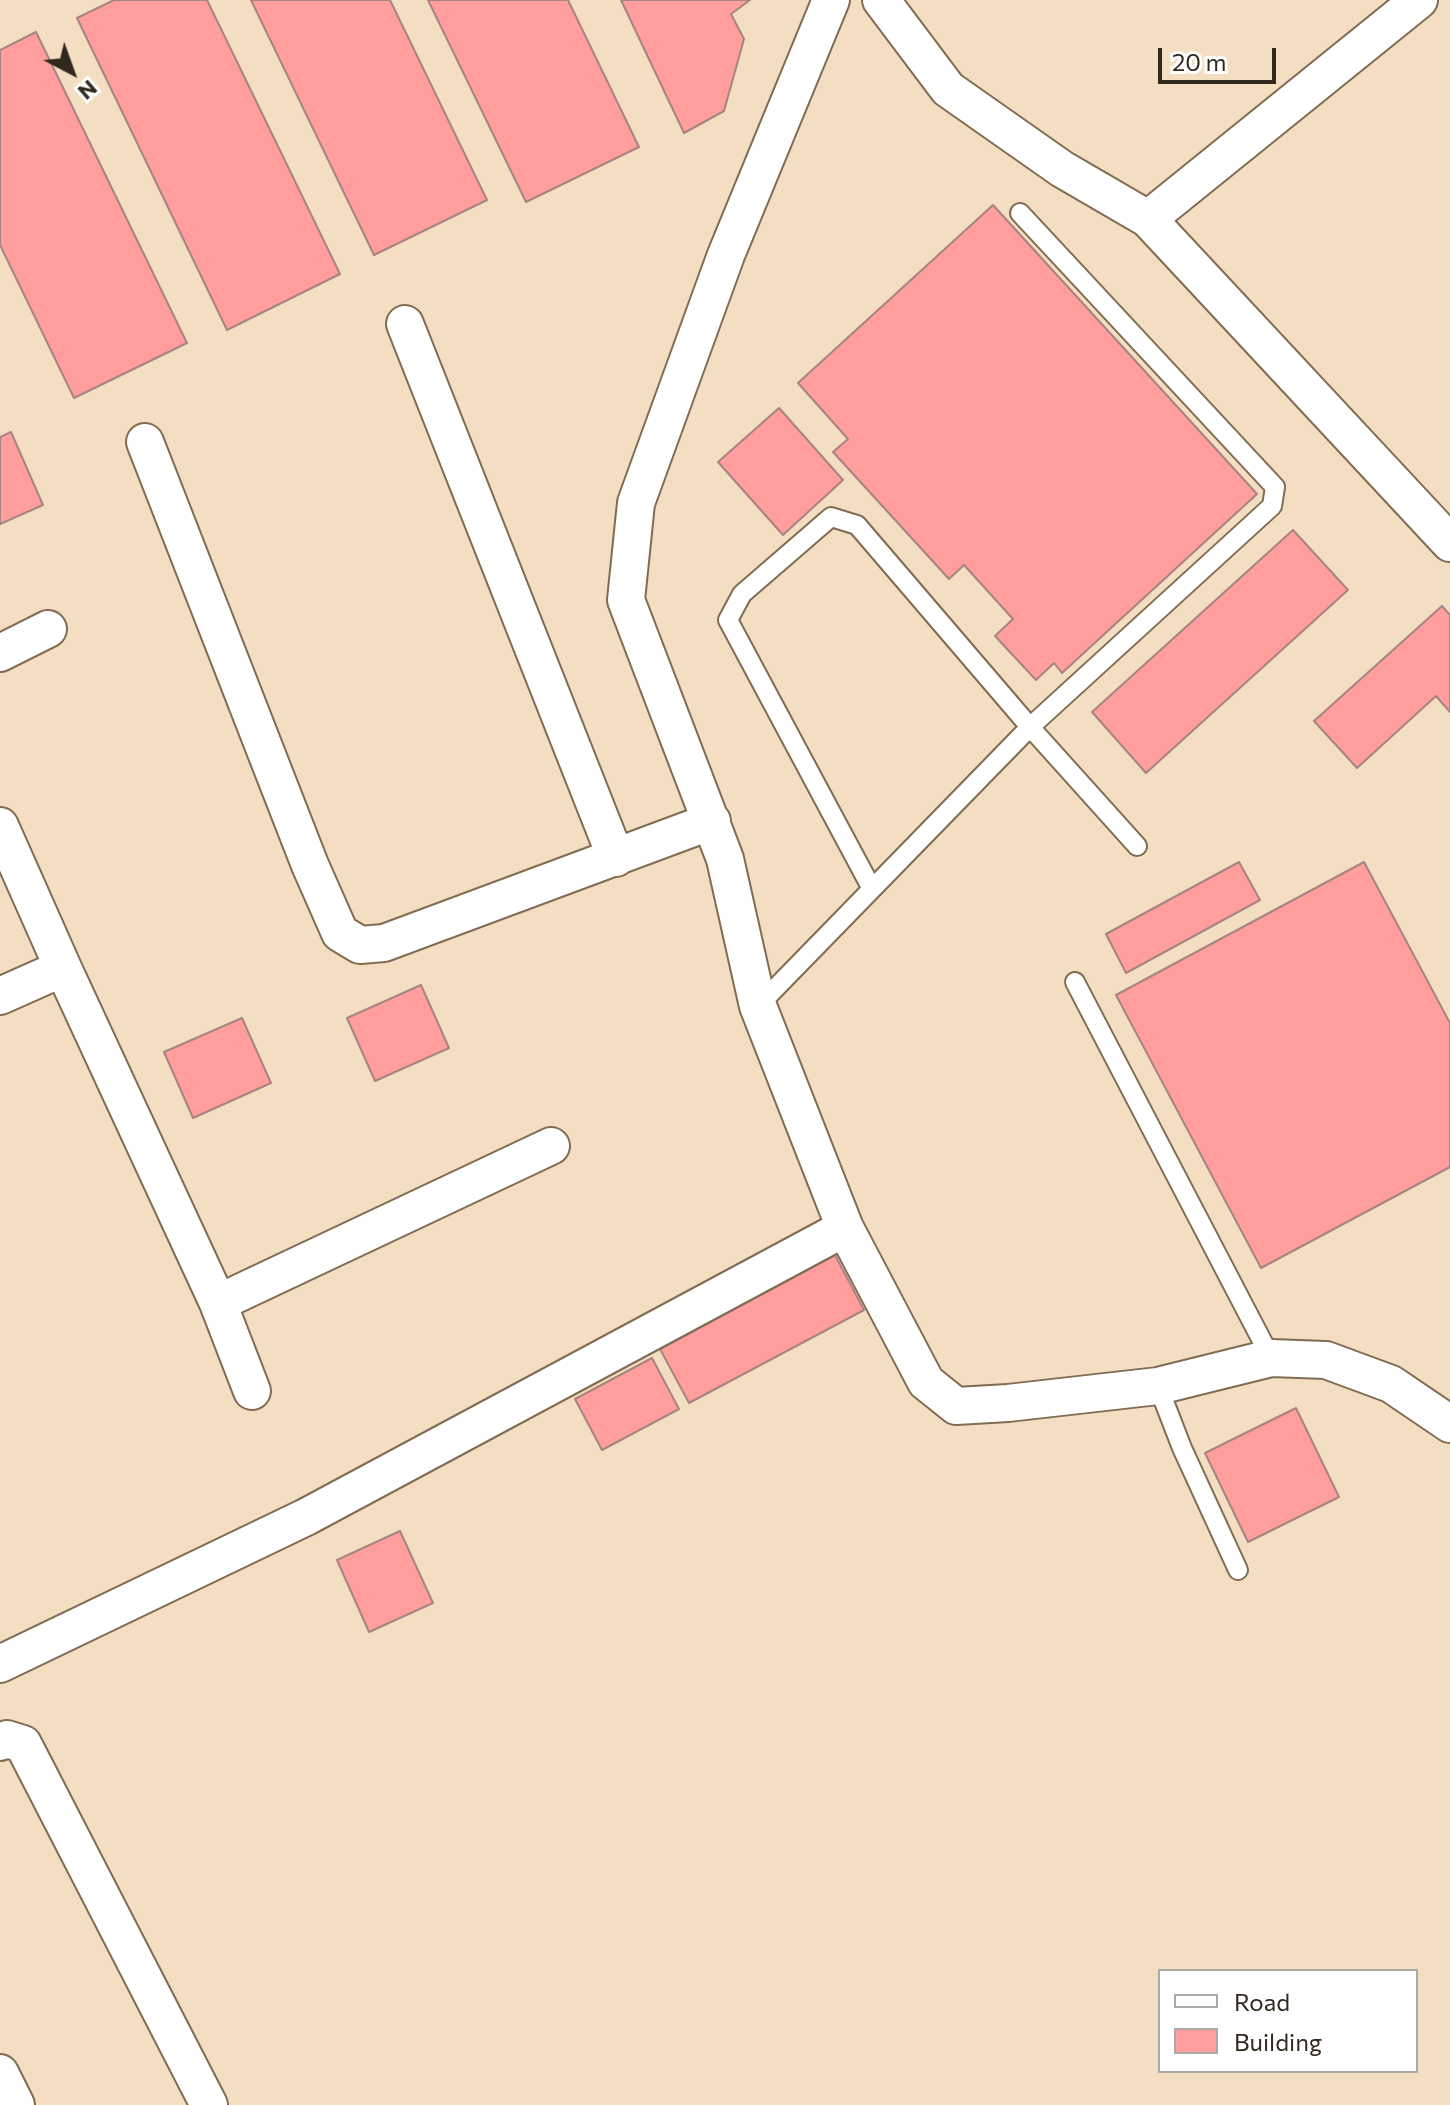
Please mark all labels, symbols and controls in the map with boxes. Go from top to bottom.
north arrow [32,32,112,112]
scale bar [1162,32,1280,82]
text: 20 m [1172,47,1226,76]
text: N [73,75,103,106]
legend [1158,1969,1418,2073]
text: Road [1234,1987,1290,2016]
text: Building [1234,2027,1322,2056]

